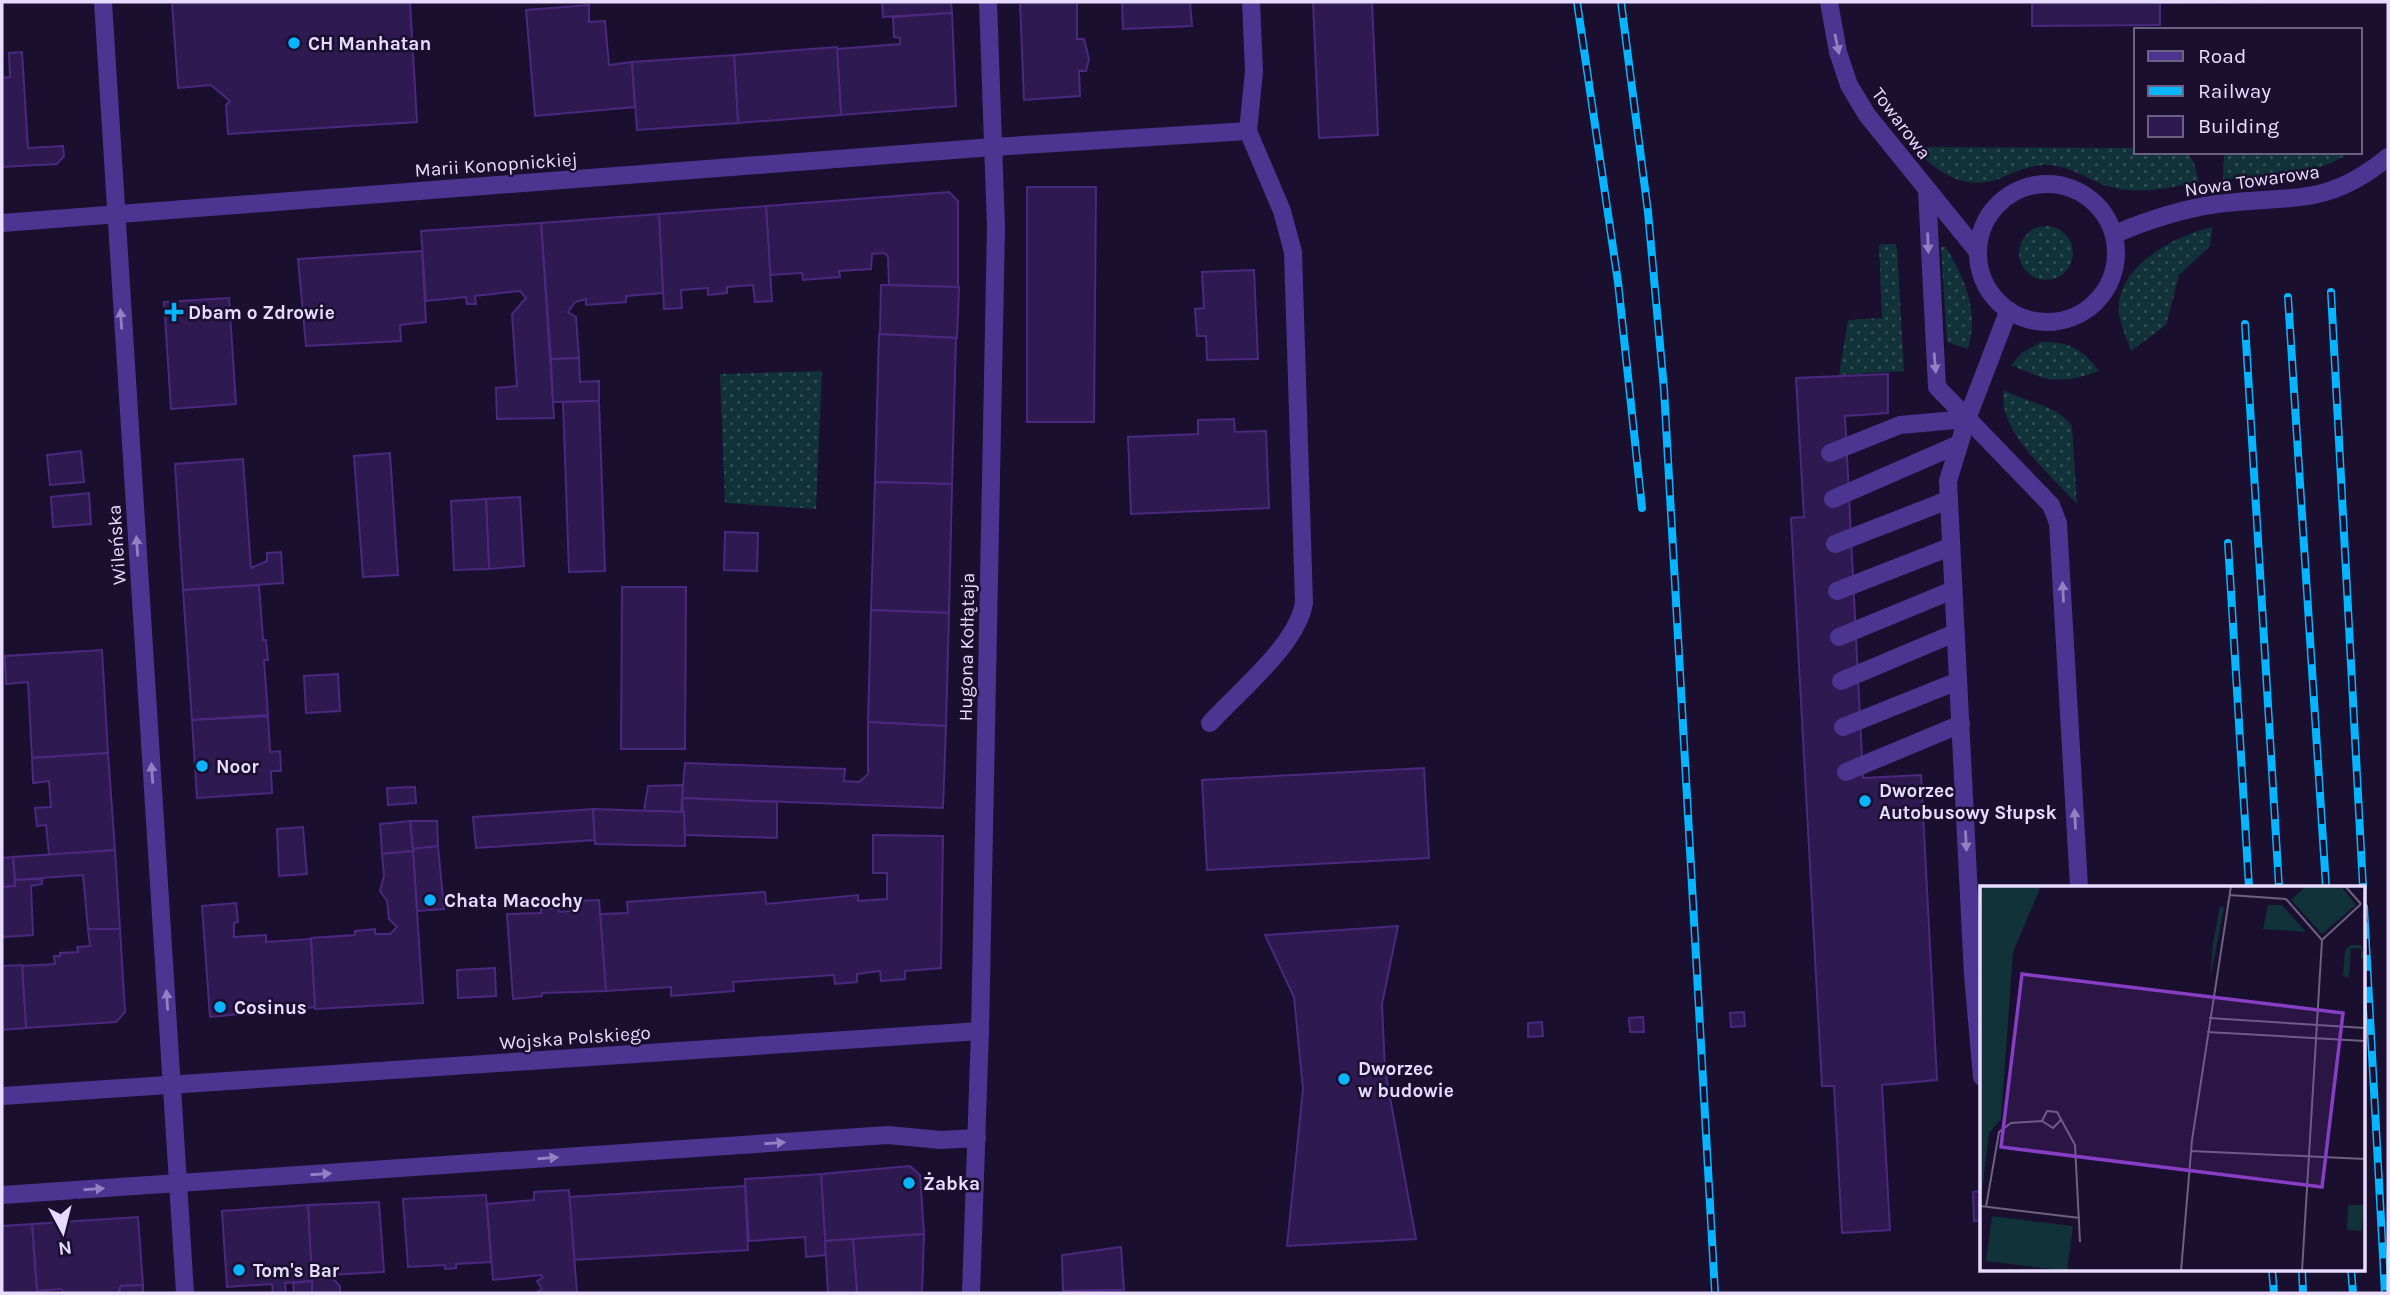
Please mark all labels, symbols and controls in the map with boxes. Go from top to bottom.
legend [2134,28,2362,154]
place label: CH Manhatan [308,33,431,55]
one-way arrow [1832,33,1843,55]
marker: CH Manhatan [286,35,302,51]
text: Road [2198,44,2246,68]
text: Railway [2198,79,2271,103]
street label: Towarowa [1867,83,1935,164]
text: Building [2198,114,2279,138]
street label: Marii Konopnickiej [414,148,578,182]
street label: Nowa Towarowa [2183,161,2321,201]
one-way arrow [1923,232,1934,254]
place label: Dbam o Zdrowie [188,302,335,324]
marker: Dbam o Zdrowie [166,304,182,320]
one-way arrow [115,308,126,330]
one-way arrow [1930,353,1941,375]
street label: Wileńska [103,504,131,586]
one-way arrow [131,535,142,557]
street label: Hugona Kołłątaja [955,572,979,722]
one-way arrow [2057,581,2068,603]
place label: Noor [216,756,259,778]
marker: Noor [194,758,210,774]
one-way arrow [146,762,157,784]
place label: Dworzec Autobusowy Słupsk [1879,780,2057,824]
marker: Dworzec Autobusowy Słupsk [1857,793,1873,809]
one-way arrow [2070,808,2081,830]
one-way arrow [1961,830,1972,852]
inset map [1980,886,2366,1270]
place label: Chata Macochy [444,890,583,912]
marker: Chata Macochy [422,892,438,908]
one-way arrow [161,989,172,1011]
place label: Cosinus [234,997,307,1019]
marker: Cosinus [212,999,228,1015]
street label: Wojska Polskiego [499,1022,652,1054]
place label: Dworzec w budowie [1358,1058,1454,1102]
marker: Dworzec w budowie [1336,1071,1352,1087]
one-way arrow [764,1137,786,1148]
one-way arrow [538,1152,560,1163]
one-way arrow [311,1168,333,1179]
place label: Żabka [923,1172,980,1195]
marker: Żabka [901,1175,917,1191]
one-way arrow [84,1183,106,1194]
north arrow [28,1197,98,1267]
text: N [57,1236,73,1260]
place label: Tom's Bar [253,1260,340,1282]
marker: Tom's Bar [231,1262,247,1278]

